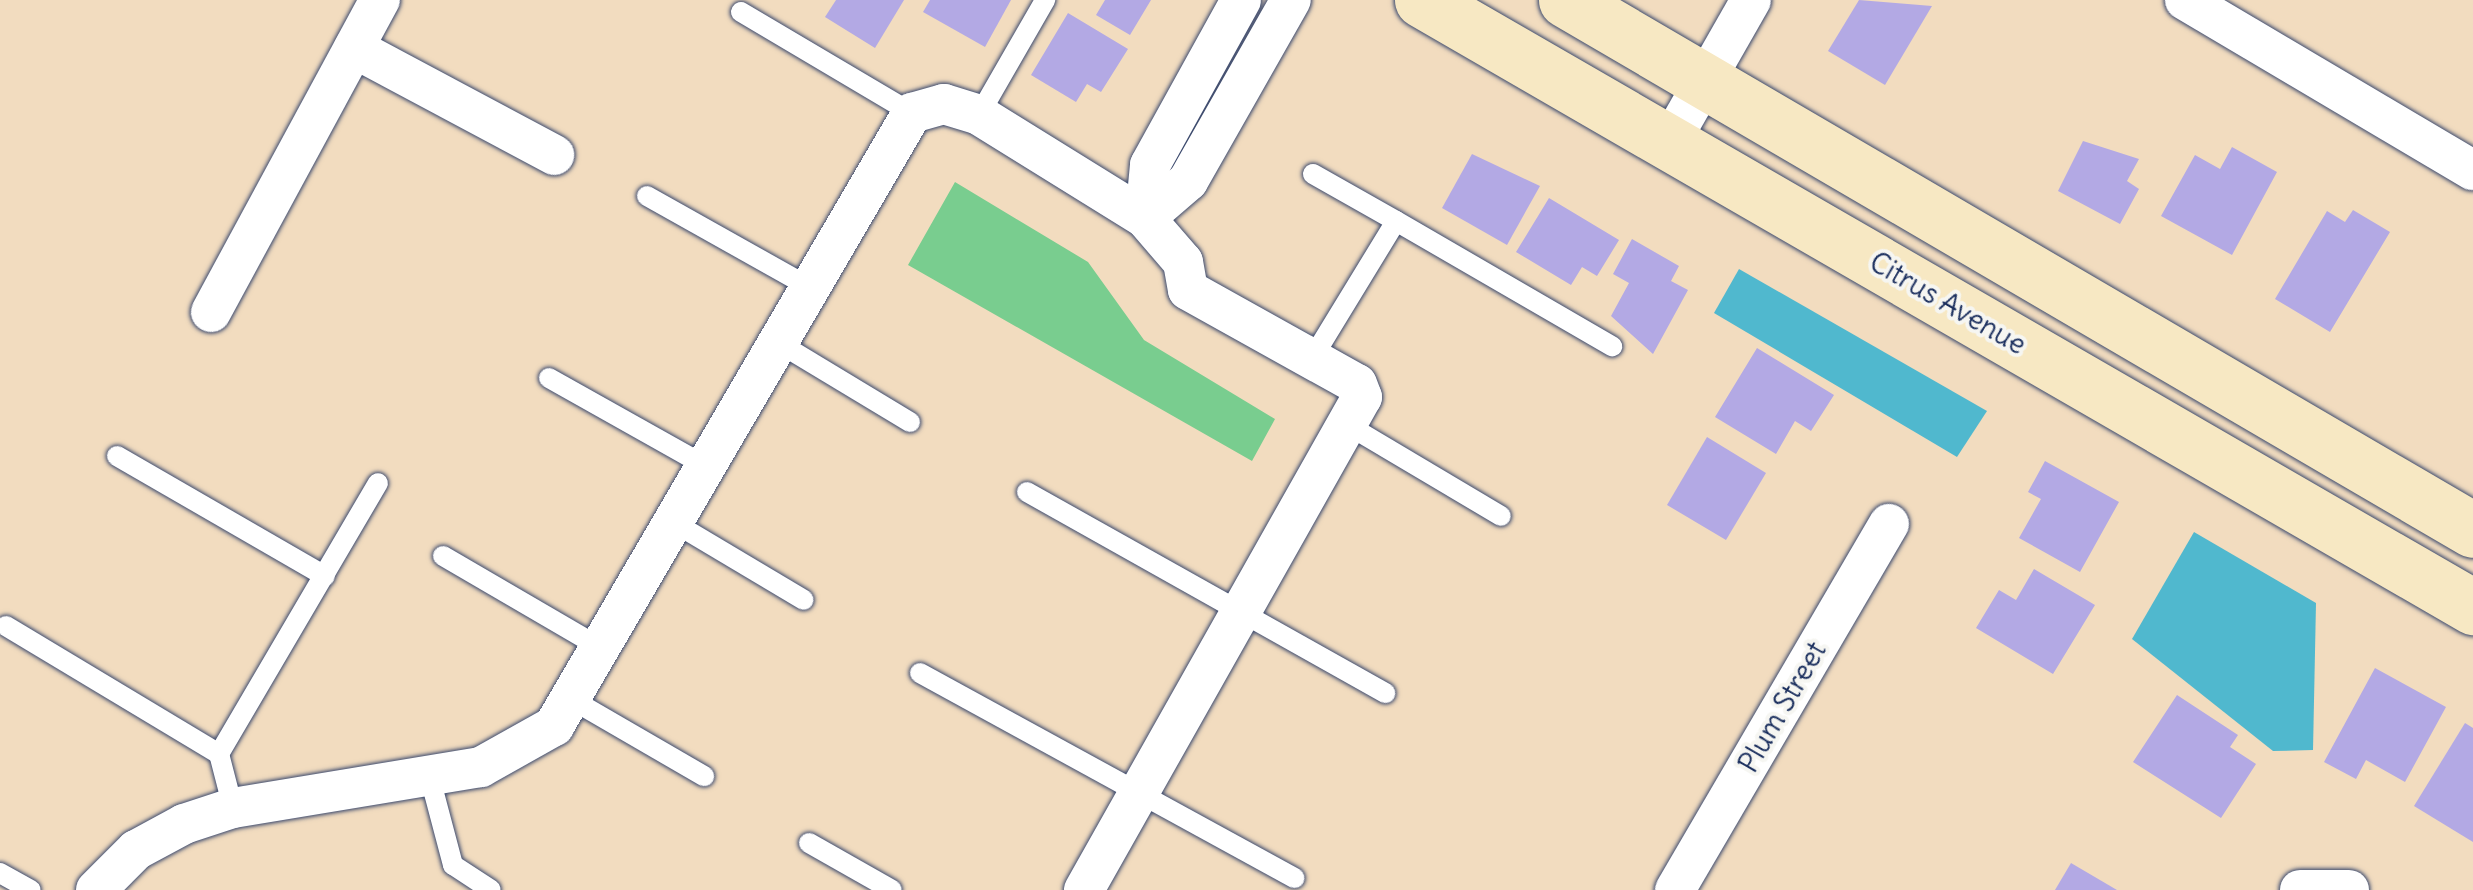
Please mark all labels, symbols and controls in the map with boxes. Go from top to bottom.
street label: Citrus Avenue [1864,245,2032,361]
street label: Plum Street [1731,636,1833,778]

